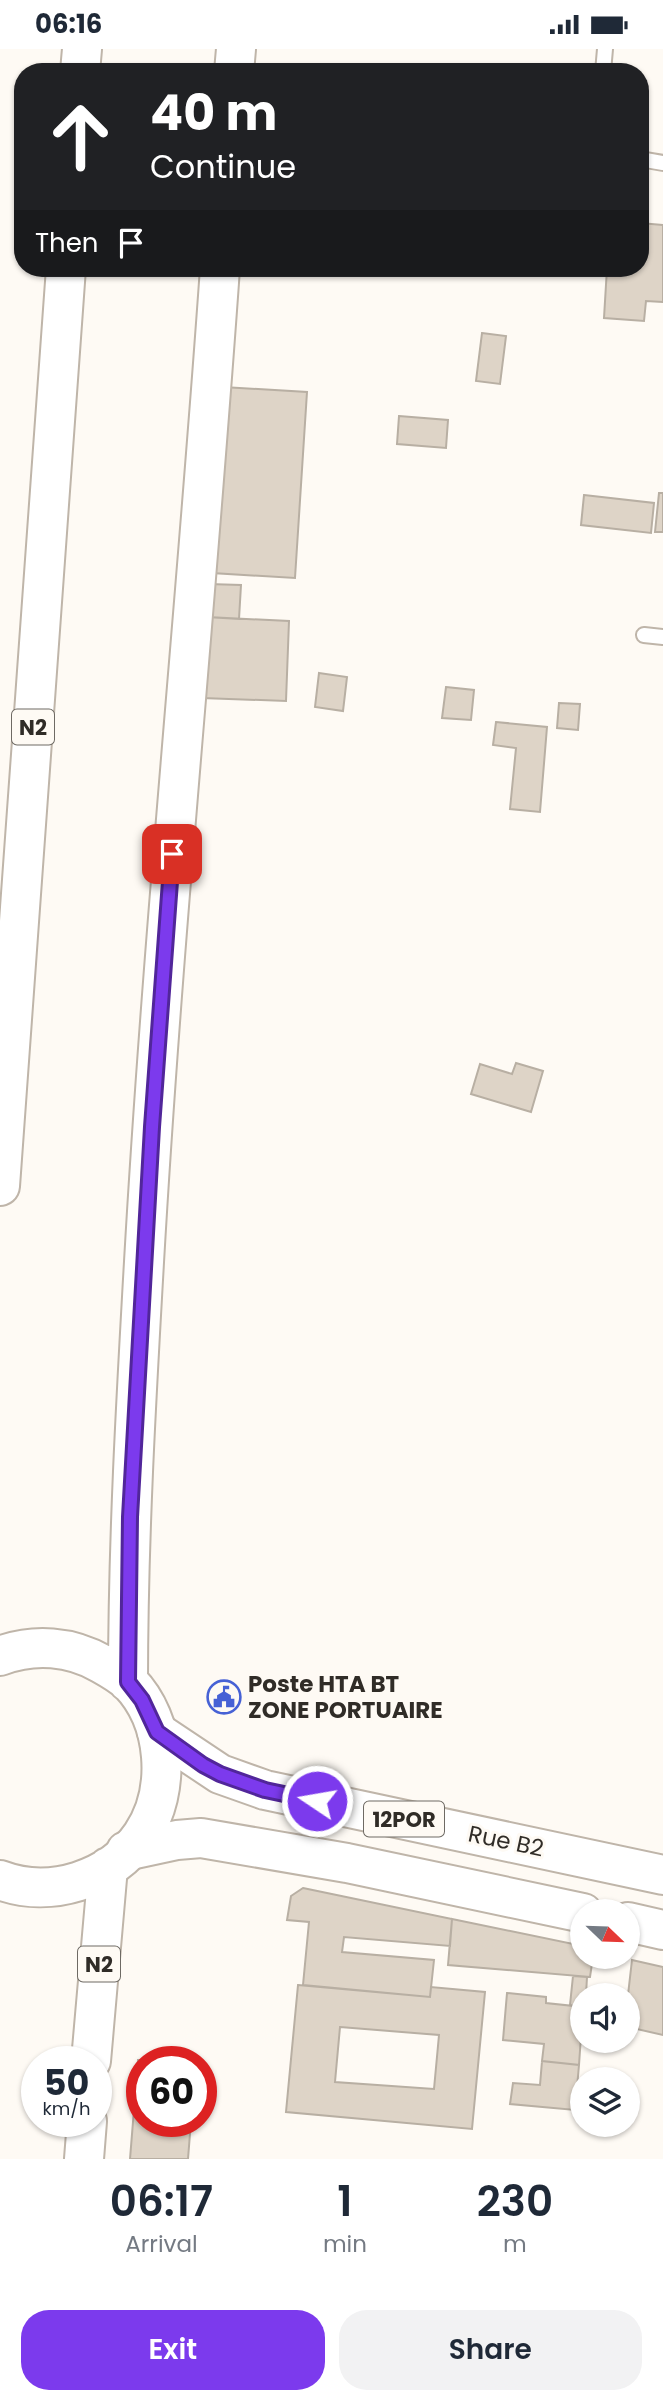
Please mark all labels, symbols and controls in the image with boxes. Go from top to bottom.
text: 06:16 [35,6,102,42]
text: 40 m [150,79,277,147]
icon: ahead [35,91,126,182]
text: Continue [150,144,296,189]
icon: arrive [112,224,150,262]
text: Then [35,225,98,261]
road number: N2 [12,709,54,745]
pin [142,824,202,884]
icon: arrive [153,835,191,873]
place label: Poste HTA BT ZONE PORTUAIRE [248,1668,443,1726]
public building icon: Poste HTA BT ZONE PORTUAIRE [205,1678,243,1716]
position arrow [280,1764,354,1838]
road number: 12POR [364,1801,444,1837]
street label: Rue B2 [465,1817,547,1865]
north arrow [570,1899,640,1969]
map controls [570,1899,640,2137]
road number: N2 [78,1947,120,1981]
button: sound [570,1983,640,2053]
speed limit sign: 60 [126,2046,217,2137]
text: 50 [44,2058,89,2107]
button: layers [570,2067,640,2137]
text: km/h [43,2096,90,2121]
text: 06:17 [110,2172,213,2231]
text: 1 [337,2172,353,2231]
text: 230 [477,2172,553,2231]
text: Arrival [125,2228,198,2260]
text: min [323,2228,367,2260]
text: m [503,2228,527,2260]
button: Exit [21,2310,325,2390]
button: Share [339,2310,642,2390]

